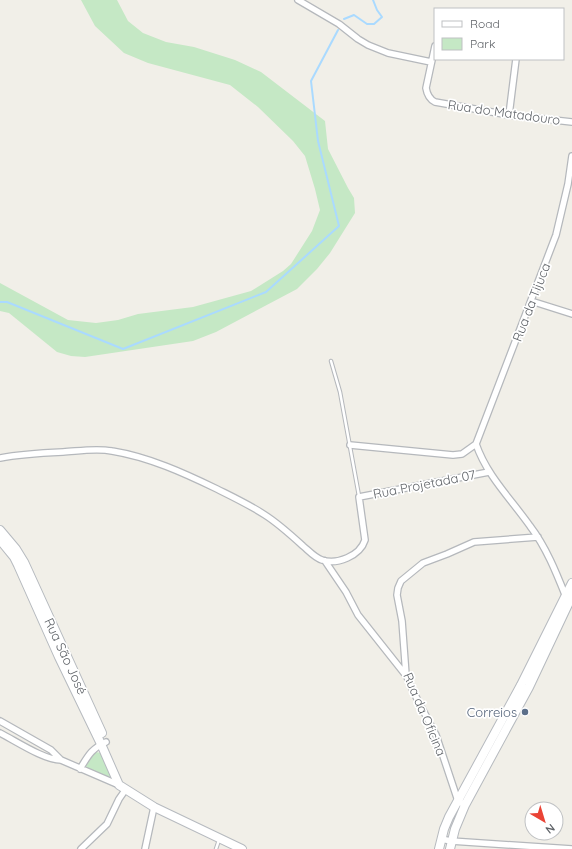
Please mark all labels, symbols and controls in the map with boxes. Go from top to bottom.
legend [434,8,564,60]
text: Road [470,16,500,31]
text: Park [470,36,495,51]
street label: Rua do Matadouro [447,96,561,128]
street label: Rua da Tijuca [509,260,553,344]
street label: Rua Projetada 07 [371,466,477,502]
street label: Rua São José [41,615,91,697]
street label: Rua da Oficina [400,670,450,758]
place label: Correios [467,704,517,720]
marker: Correios [520,707,530,717]
north arrow [524,801,564,841]
text: N [543,821,558,837]

